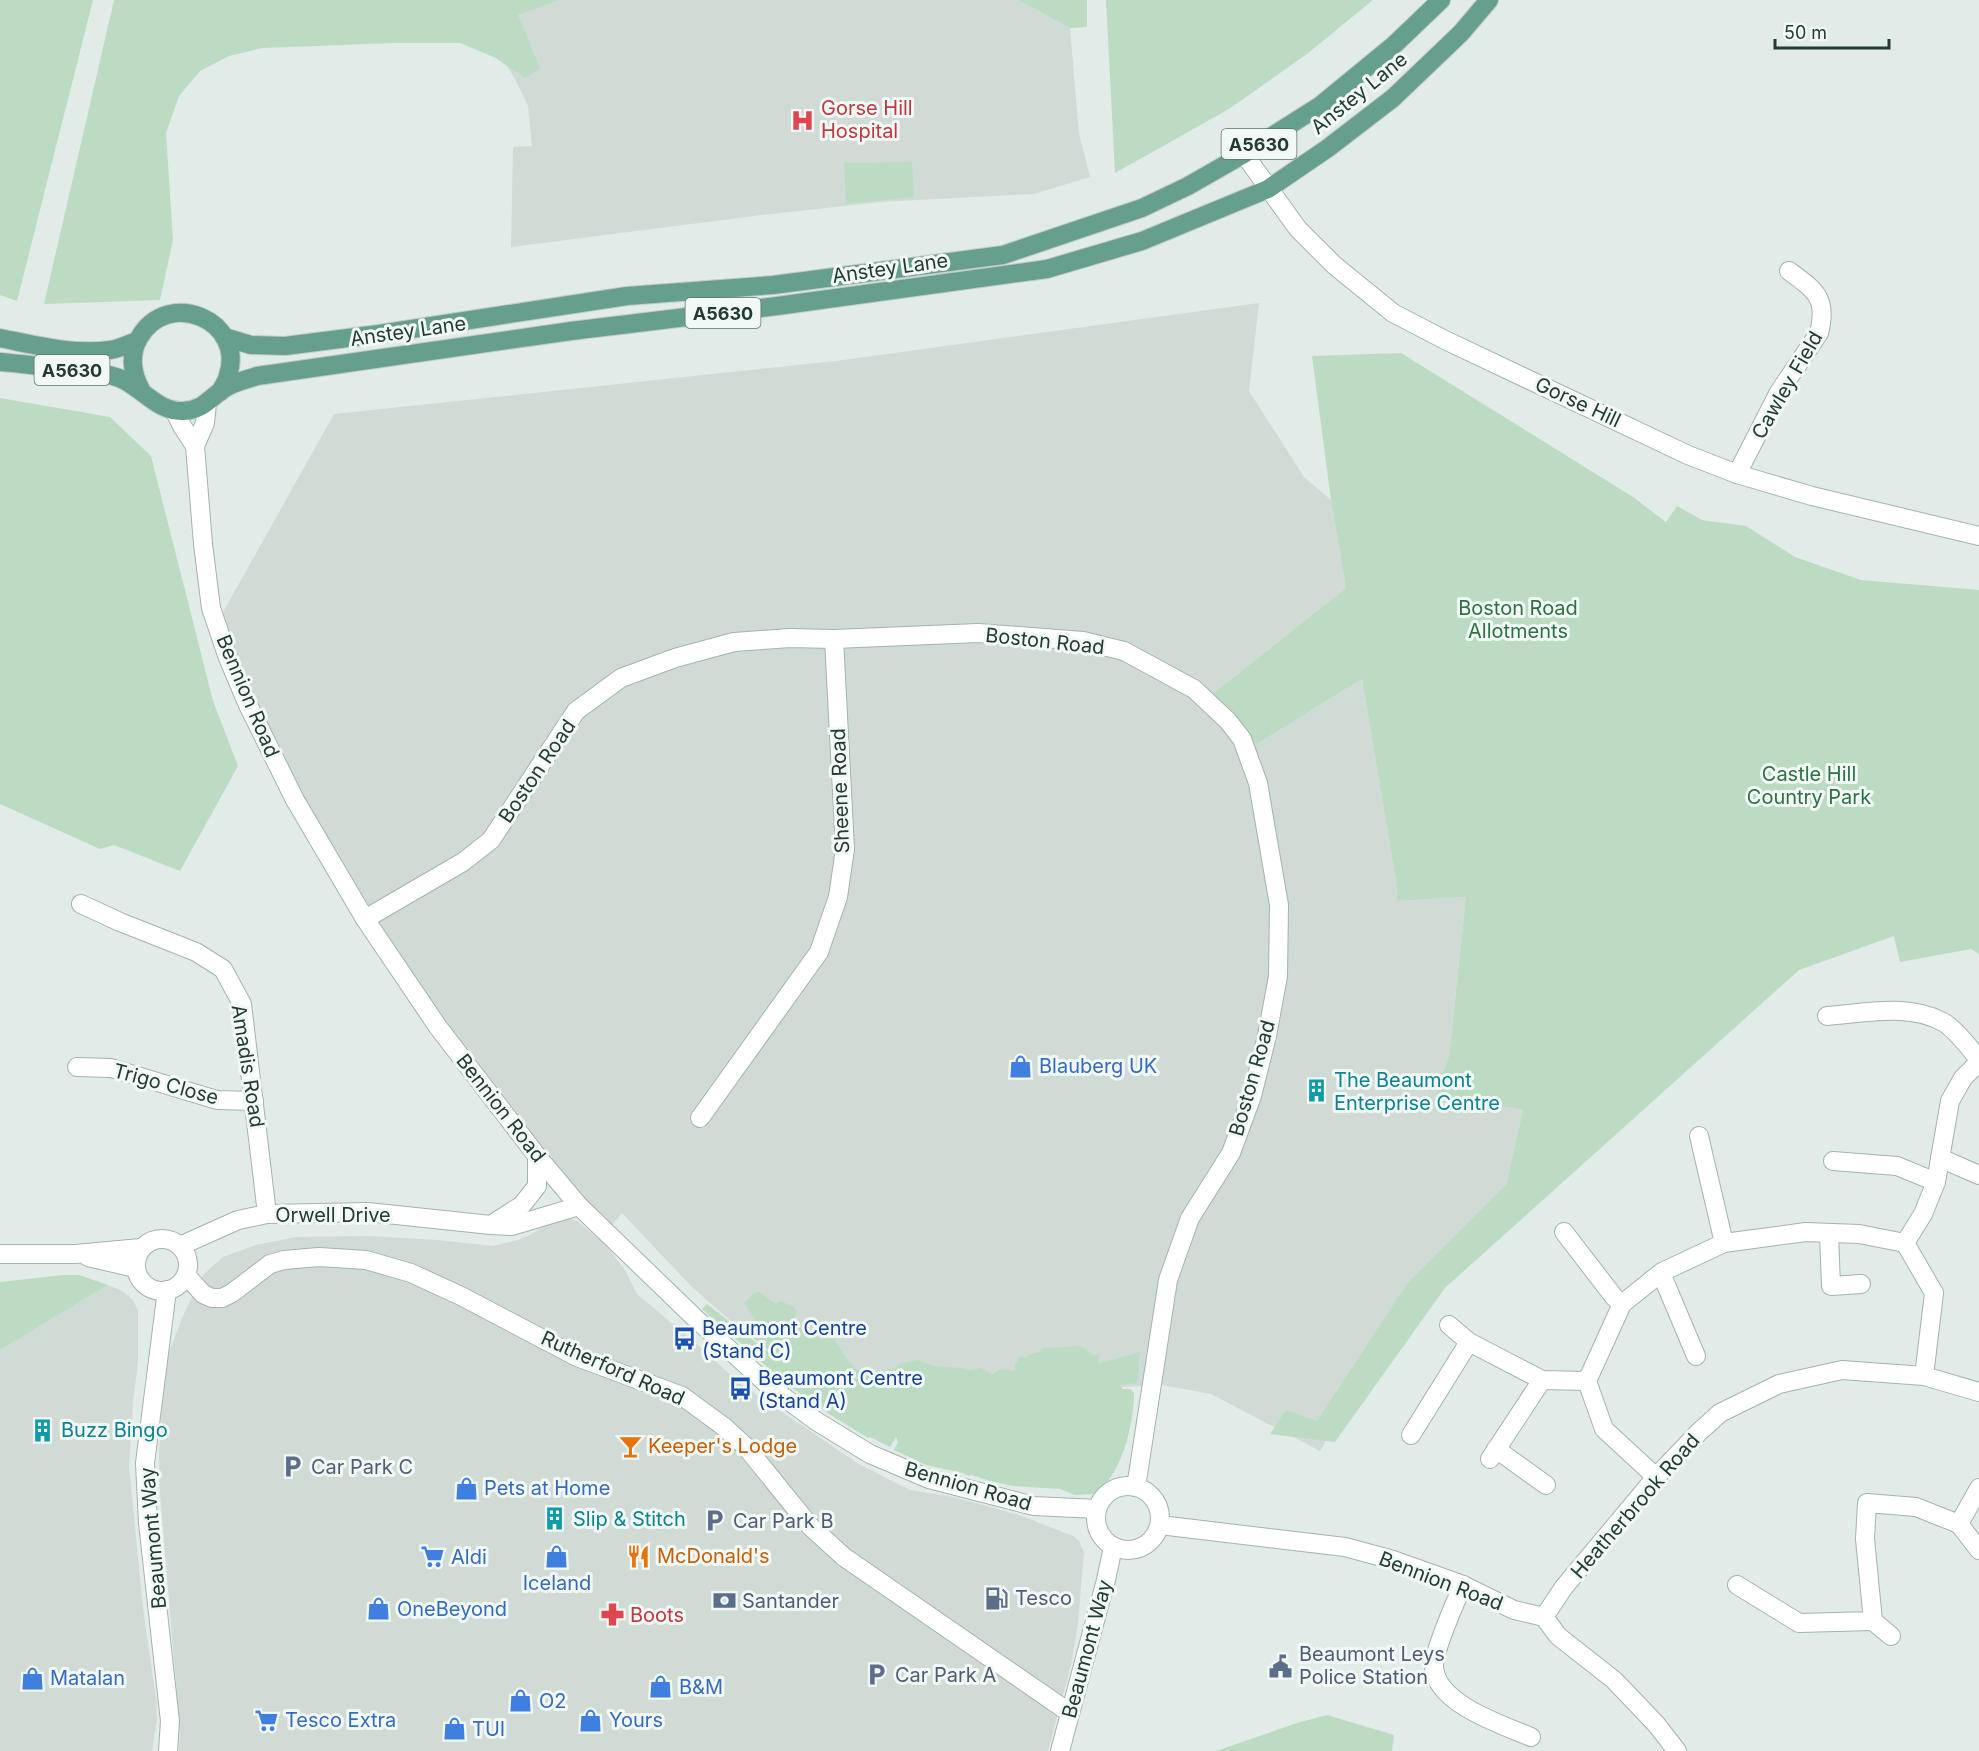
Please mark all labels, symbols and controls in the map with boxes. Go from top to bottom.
scale bar [1775,12,1889,50]
text: 50 m [1784,22,1827,43]
street label: Anstey Lane [1306,47,1412,139]
place label: Gorse Hill Hospital [821,96,913,143]
hospital icon: Gorse Hill Hospital [790,107,816,133]
road number: A5630 [1222,129,1296,159]
street label: Anstey Lane [831,248,949,288]
road number: A5630 [686,298,760,328]
street label: Anstey Lane [349,311,467,351]
street label: Cawley Field [1746,327,1828,443]
road number: A5630 [34,355,110,385]
street label: Gorse Hill [1531,372,1625,432]
park label: Boston Road Allotments [1458,596,1578,643]
street label: Boston Road [984,623,1106,659]
street label: Bennion Road [211,631,285,761]
street label: Boston Road [494,715,580,827]
street label: Sheene Road [826,728,854,854]
park label: Castle Hill Country Park [1747,762,1871,809]
street label: Amadis Road [226,1003,270,1129]
street label: Boston Road [1224,1017,1280,1139]
street label: Bennion Road [451,1049,551,1167]
shop icon: Blauberg UK [1008,1053,1034,1079]
place label: Blauberg UK [1039,1054,1157,1078]
street label: Trigo Close [111,1058,221,1110]
place label: The Beaumont Enterprise Centre [1334,1068,1500,1115]
building icon: The Beaumont Enterprise Centre [1303,1078,1329,1104]
street label: Orwell Drive [275,1203,391,1227]
place label: Beaumont Centre (Stand C) [702,1316,867,1363]
street label: Rutherford Road [537,1326,689,1410]
bus stop icon: Beaumont Centre (Stand C) [671,1326,697,1352]
place label: Beaumont Centre (Stand A) [758,1366,923,1413]
bus stop icon: Beaumont Centre (Stand A) [727,1376,753,1402]
building icon: Buzz Bingo [30,1417,56,1443]
place label: Buzz Bingo [61,1418,168,1442]
street label: Heatherbrook Road [1566,1429,1704,1583]
bar icon: Keeper's Lodge [617,1433,643,1459]
place label: Keeper's Lodge [648,1434,797,1458]
parking icon: Car Park C [280,1454,306,1480]
place label: Car Park C [311,1455,413,1479]
street label: Bennion Road [902,1456,1034,1516]
street label: Beaumont Way [135,1466,171,1610]
shop icon: Pets at Home [453,1475,479,1501]
place label: Pets at Home [484,1476,610,1500]
building icon: Slip & Stitch [542,1506,568,1532]
place label: Slip & Stitch [573,1507,686,1531]
parking icon: Car Park B [702,1508,728,1534]
place label: Car Park B [733,1509,834,1533]
shop icon: Iceland [544,1543,570,1569]
restaurant icon: McDonald's [626,1543,652,1569]
supermarket icon: Aldi [420,1544,446,1570]
place label: McDonald's [657,1544,770,1568]
place label: Aldi [451,1545,487,1569]
street label: Bennion Road [1376,1546,1506,1616]
place label: Iceland [523,1571,591,1595]
street label: Beaumont Way [1057,1577,1117,1721]
fuel station icon: Tesco [984,1585,1010,1611]
place label: Tesco [1015,1586,1072,1610]
bank icon: Santander [711,1588,737,1614]
place label: Santander [742,1589,839,1613]
shop icon: OneBeyond [366,1596,392,1622]
place label: OneBeyond [397,1597,507,1621]
pharmacy icon: Boots [599,1602,625,1628]
place label: Boots [630,1603,684,1627]
place label: Beaumont Leys Police Station [1299,1642,1445,1689]
public building icon: Beaumont Leys Police Station [1268,1653,1294,1679]
parking icon: Car Park A [864,1662,890,1688]
place label: Car Park A [895,1663,996,1687]
shop icon: Matalan [19,1665,45,1691]
place label: Matalan [50,1666,125,1690]
shop icon: B&M [648,1674,674,1700]
place label: B&M [679,1675,723,1699]
shop icon: O2 [508,1688,534,1714]
place label: O2 [539,1689,567,1713]
supermarket icon: Tesco Extra [254,1707,280,1733]
shop icon: Yours [578,1707,604,1733]
place label: Tesco Extra [285,1708,396,1732]
place label: Yours [609,1708,663,1732]
shop icon: TUI [441,1716,467,1742]
place label: TUI [472,1717,505,1741]

